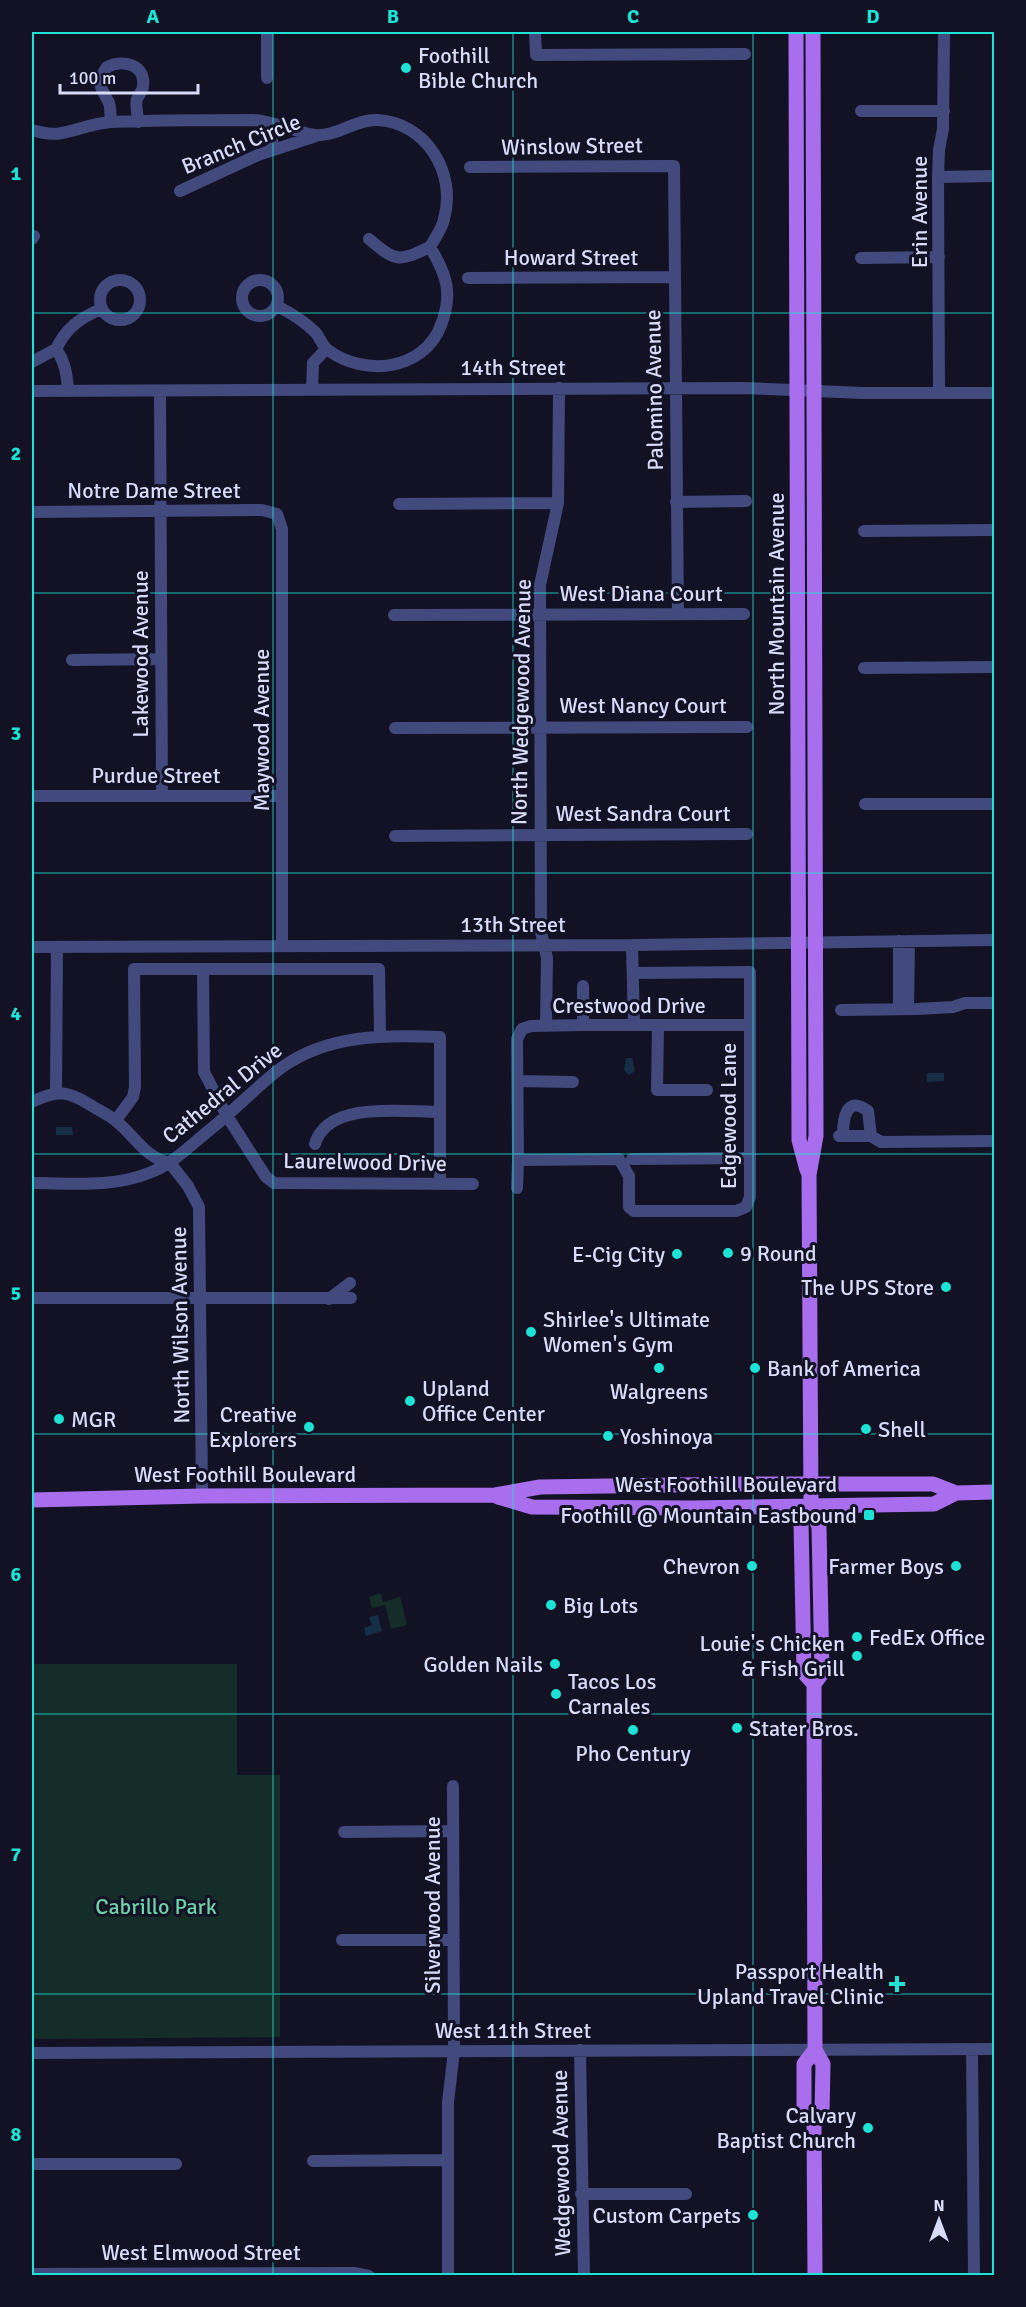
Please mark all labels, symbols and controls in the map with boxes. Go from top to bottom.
text: A [147,4,160,29]
text: B [387,4,399,29]
text: C [627,4,639,29]
text: D [866,4,880,29]
place label: Foothill Bible Church [418,42,538,94]
scale bar [60,57,198,95]
marker: Foothill Bible Church [399,61,413,75]
text: 100 m [69,67,116,89]
street label: Branch Circle [178,108,304,180]
street label: Winslow Street [501,131,643,161]
street label: Erin Avenue [906,156,933,268]
text: 1 [11,161,22,186]
street label: Howard Street [504,244,639,271]
street label: Palomino Avenue [639,309,669,471]
street label: 14th Street [460,354,566,381]
text: 2 [11,441,21,466]
street label: Notre Dame Street [67,477,241,504]
street label: North Mountain Avenue [763,492,790,716]
street label: Lakewood Avenue [127,570,154,738]
street label: North Wedgewood Avenue [505,579,537,825]
street label: West Diana Court [559,580,723,607]
street label: Maywood Avenue [248,649,275,811]
street label: West Nancy Court [559,692,727,719]
text: 3 [11,721,21,746]
street label: Purdue Street [92,762,221,789]
street label: West Sandra Court [556,800,731,827]
street label: 13th Street [460,911,566,938]
street label: Crestwood Drive [552,992,706,1019]
text: 4 [11,1001,22,1026]
street label: Cathedral Drive [157,1037,287,1149]
street label: Edgewood Lane [715,1043,742,1189]
street label: Laurelwood Drive [283,1147,447,1177]
street label: North Wilson Avenue [165,1226,195,1424]
place label: 9 Round [740,1240,817,1267]
place label: E-Cig City [572,1241,666,1268]
marker: 9 Round [721,1246,735,1260]
marker: E-Cig City [670,1247,684,1261]
place label: The UPS Store [801,1274,934,1301]
marker: The UPS Store [939,1280,953,1294]
text: 5 [11,1281,21,1306]
place label: Shirlee's Ultimate Women's Gym [543,1306,710,1358]
marker: Shirlee's Ultimate Women's Gym [524,1325,538,1339]
place label: Bank of America [767,1355,921,1382]
marker: Walgreens [652,1361,666,1375]
marker: Bank of America [748,1361,762,1375]
place label: Upland Office Center [422,1375,545,1427]
place label: Walgreens [610,1378,708,1405]
marker: Upland Office Center [403,1394,417,1408]
place label: Creative Explorers [209,1401,297,1453]
place label: MGR [71,1406,116,1433]
marker: MGR [52,1412,66,1426]
place label: Shell [878,1416,926,1443]
marker: Creative Explorers [302,1420,316,1434]
marker: Shell [859,1422,873,1436]
place label: Yoshinoya [620,1423,713,1450]
marker: Yoshinoya [601,1429,615,1443]
street label: West Foothill Boulevard [134,1461,356,1488]
street label: West Foothill Boulevard [615,1471,837,1498]
place label: Foothill @ Mountain Eastbound [560,1502,857,1529]
marker: Foothill @ Mountain Eastbound [862,1508,876,1522]
place label: Chevron [663,1553,740,1580]
place label: Farmer Boys [828,1553,944,1580]
marker: Chevron [745,1559,759,1573]
marker: Farmer Boys [949,1559,963,1573]
text: 6 [11,1562,22,1587]
place label: Big Lots [563,1592,638,1619]
marker: Big Lots [544,1598,558,1612]
place label: FedEx Office [869,1624,985,1651]
place label: Louie's Chicken & Fish Grill [700,1630,845,1682]
marker: FedEx Office [850,1630,864,1644]
marker: Louie's Chicken & Fish Grill [850,1649,864,1663]
place label: Golden Nails [423,1651,543,1678]
marker: Golden Nails [548,1657,562,1671]
place label: Tacos Los Carnales [568,1668,656,1720]
marker: Tacos Los Carnales [549,1687,563,1701]
place label: Stater Bros. [749,1715,859,1742]
marker: Stater Bros. [730,1721,744,1735]
marker: Pho Century [626,1723,640,1737]
place label: Pho Century [575,1740,691,1767]
street label: Silverwood Avenue [419,1816,446,1994]
text: 7 [11,1842,22,1867]
park label: Cabrillo Park [95,1893,217,1920]
place label: Passport Health Upland Travel Clinic [697,1958,884,2010]
marker: Passport Health Upland Travel Clinic [888,1975,906,1993]
street label: West 11th Street [435,2017,592,2044]
street label: Wedgewood Avenue [546,2069,576,2257]
place label: Calvary Baptist Church [717,2102,857,2154]
marker: Calvary Baptist Church [861,2121,875,2135]
text: 8 [11,2122,22,2147]
north arrow [909,2190,969,2250]
text: N [933,2196,945,2216]
place label: Custom Carpets [592,2202,741,2229]
marker: Custom Carpets [746,2208,760,2222]
street label: West Elmwood Street [101,2239,301,2266]

